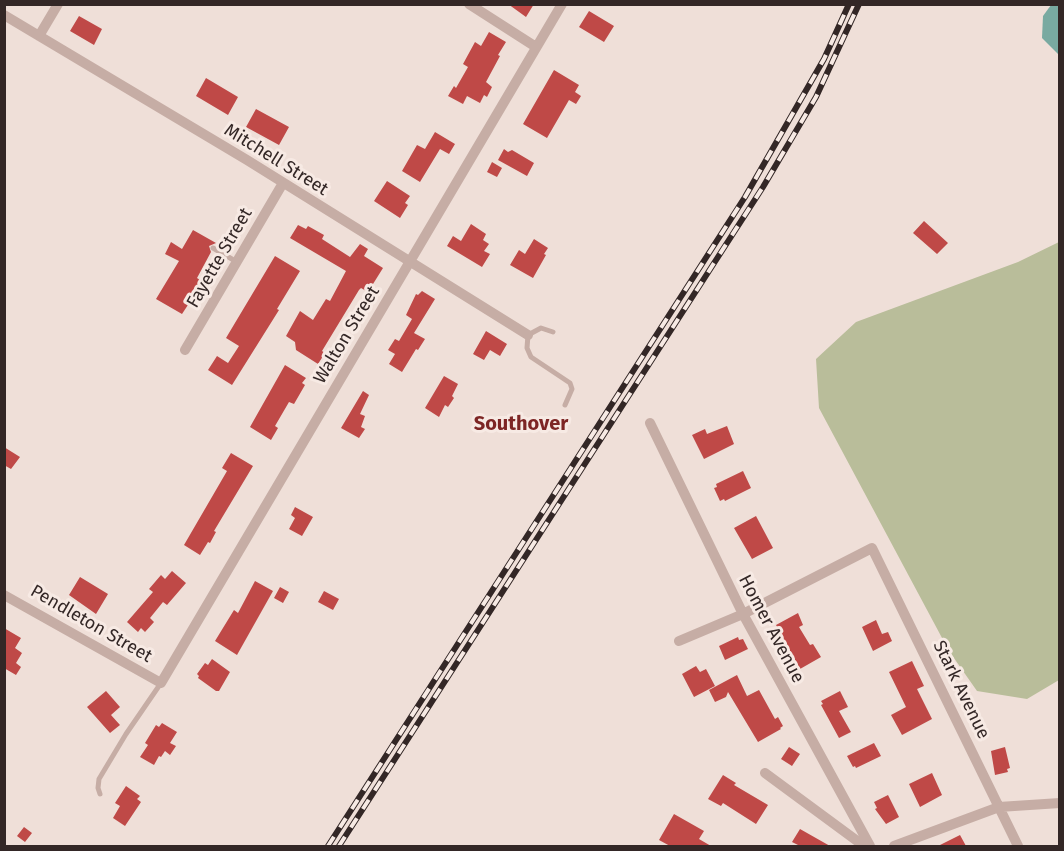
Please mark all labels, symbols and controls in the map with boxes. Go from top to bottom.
street label: Mitchell Street [220,119,332,201]
street label: Fayette Street [183,204,257,312]
street label: Walton Street [309,282,385,388]
district label: Southover [474,412,568,436]
street label: Homer Avenue [733,571,809,687]
street label: Pendleton Street [26,580,156,668]
street label: Stark Avenue [928,637,994,743]

